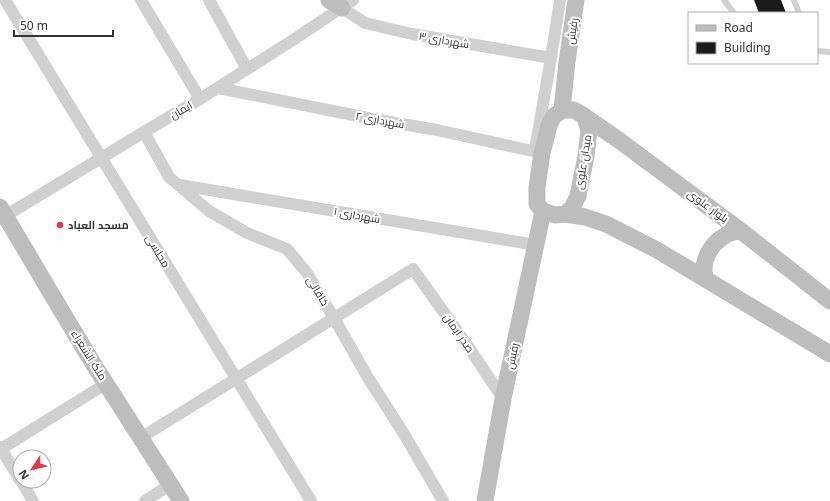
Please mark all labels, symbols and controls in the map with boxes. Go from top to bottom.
scale bar [14,12,113,38]
legend [688,12,818,64]
text: 50 m [20,17,48,34]
street label: رفیش [562,17,581,45]
text: Road [724,19,753,36]
street label: شهرداری ۳ [418,28,470,51]
text: Building [724,39,771,56]
street label: ایمان [167,97,195,122]
street label: شهرداری ۲ [354,108,406,131]
street label: میدان علوی [571,133,594,190]
street label: بلوار علوی [685,186,732,226]
street label: شهرداری ۱ [333,203,382,226]
place label: مسجد العباد [68,217,129,232]
marker: مسجد العباد [55,220,65,230]
street label: مجلسی [143,231,174,270]
street label: خاقانی [304,273,333,308]
street label: صدر ایمان [440,310,478,355]
street label: ملک الشعراء [68,327,111,383]
street label: رفیش [501,341,522,370]
north arrow [12,449,52,489]
text: N [15,467,32,483]

